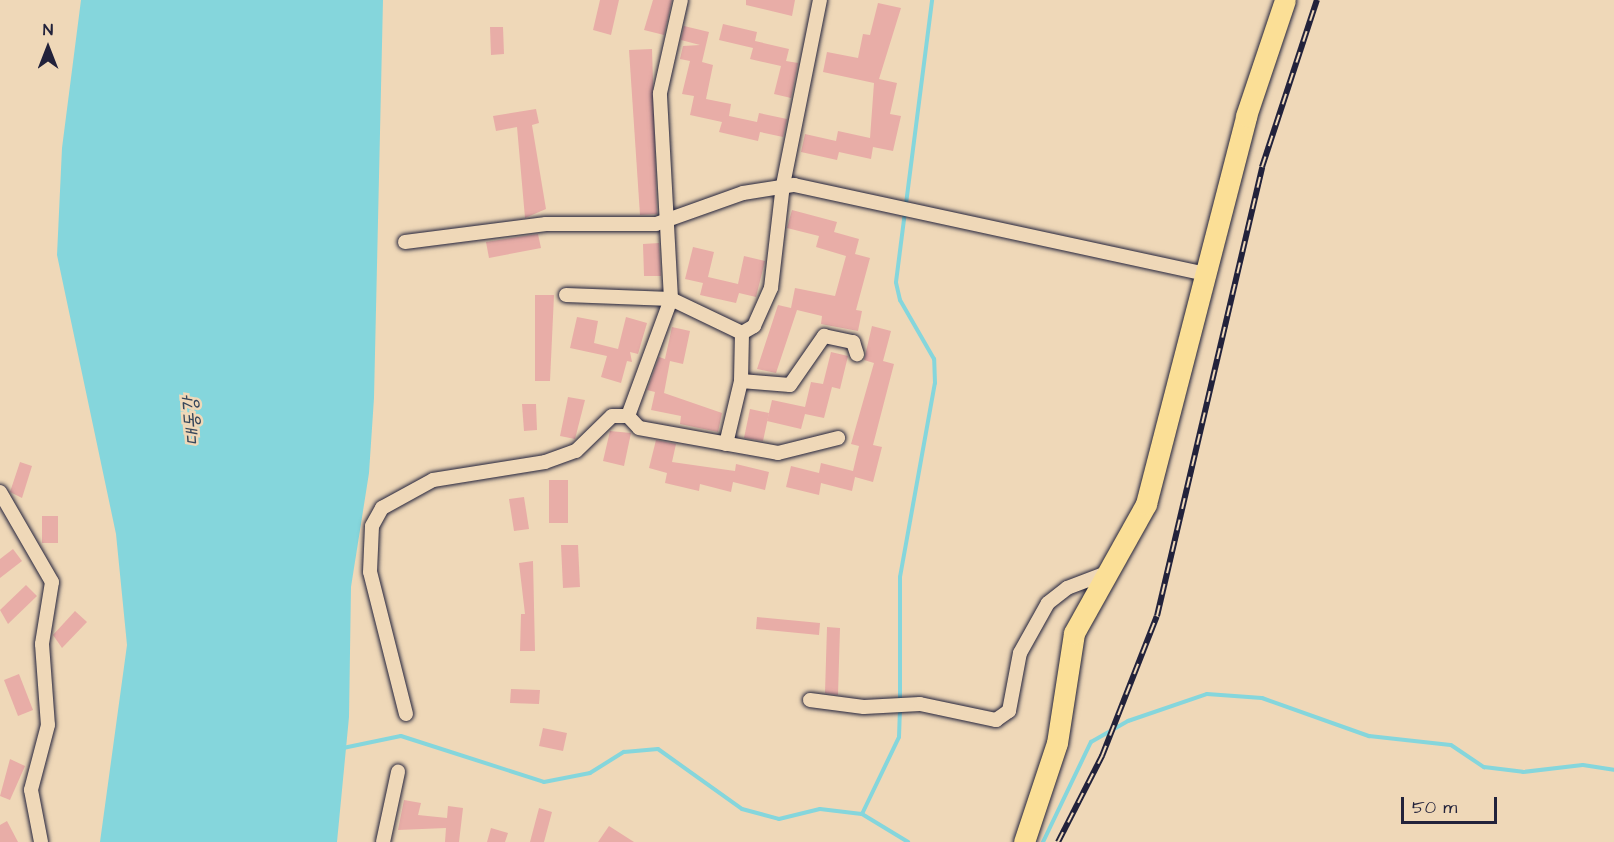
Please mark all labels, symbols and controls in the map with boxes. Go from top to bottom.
north arrow [18,18,78,78]
text: N [43,19,53,41]
water label: 대동강 [178,396,206,446]
scale bar [1404,785,1500,823]
text: 50 m [1412,795,1457,820]

